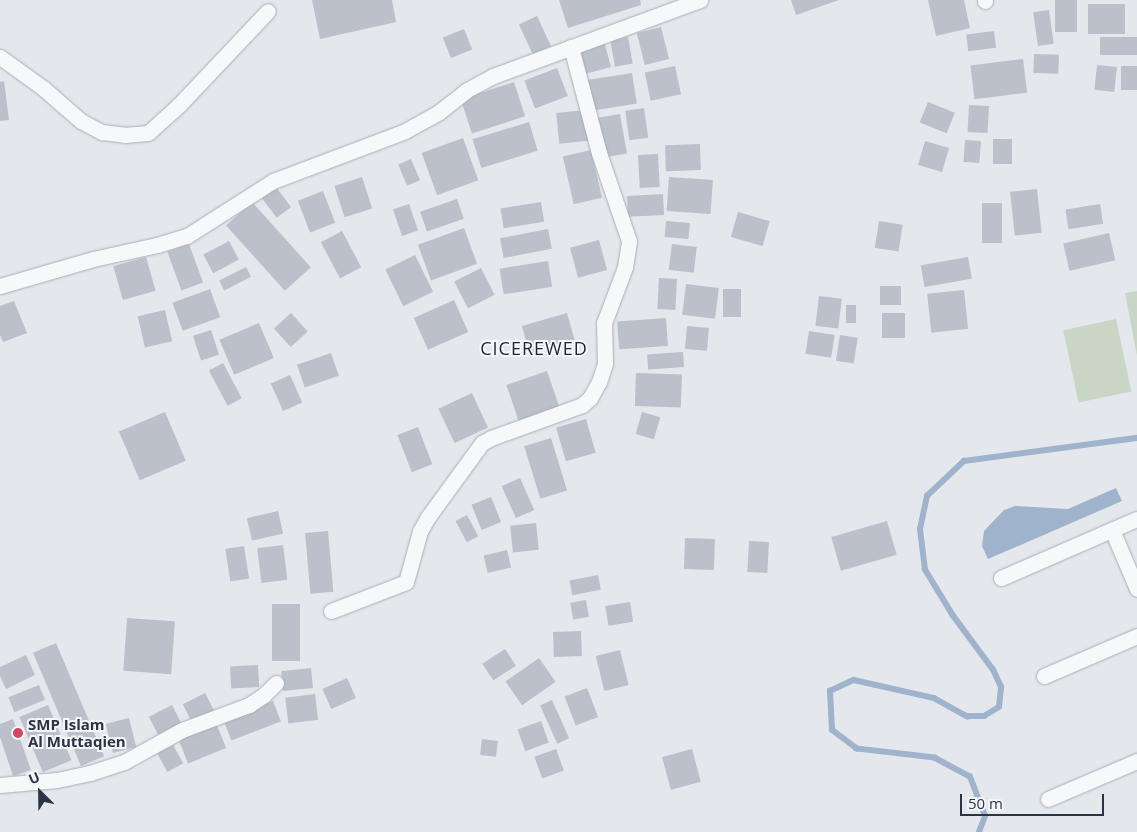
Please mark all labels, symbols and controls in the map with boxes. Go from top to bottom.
district label: CICEREWED [479,337,589,359]
place label: SMP Islam Al Muttaqien [28,715,126,750]
marker: SMP Islam Al Muttaqien [12,727,24,739]
north arrow [15,767,65,817]
text: U [25,767,43,789]
scale bar [962,784,1106,816]
text: 50 m [968,793,1003,813]

